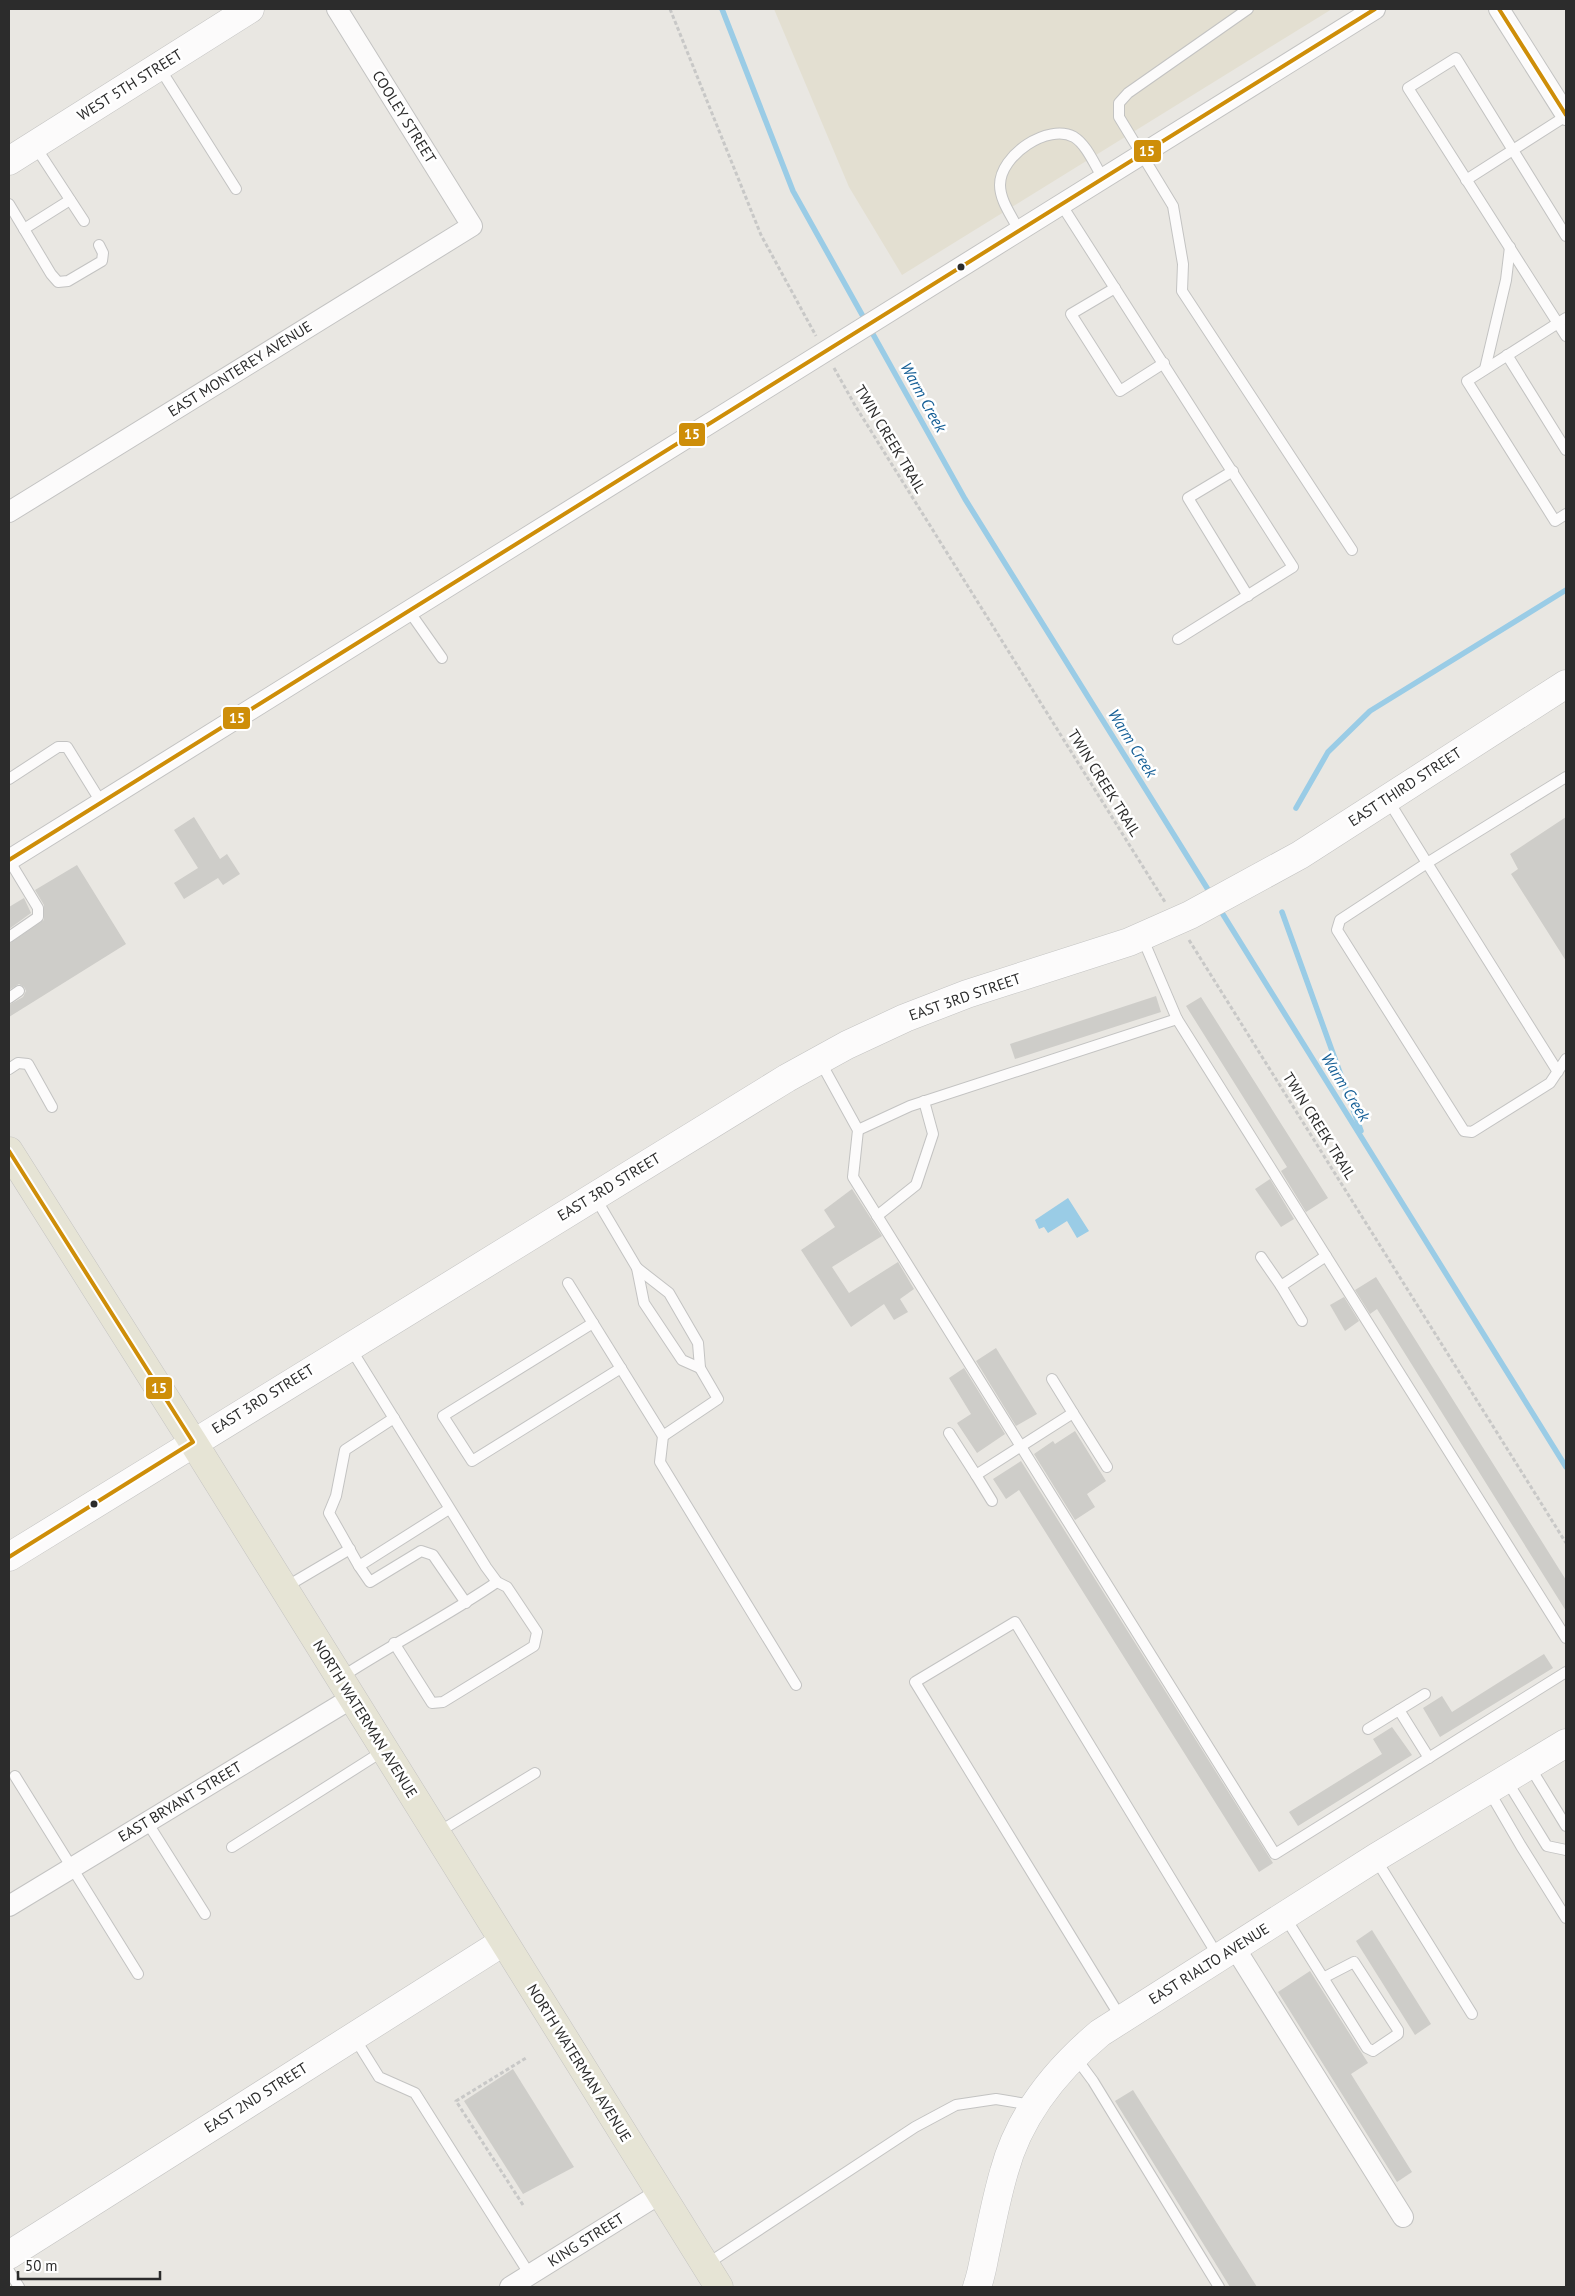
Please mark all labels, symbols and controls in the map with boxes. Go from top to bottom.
street label: WEST 5TH STREET [74,44,186,125]
street label: COOLEY STREET [368,67,441,167]
line badge: 15 [1133,139,1162,163]
text: 15 [1139,142,1155,160]
unlabelled marker [956,262,966,272]
street label: EAST MONTEREY AVENUE [164,316,315,421]
water label: Warm Creek [897,358,952,436]
street label: TWIN CREEK TRAIL [851,381,930,496]
line badge: 15 [678,422,706,447]
text: 15 [684,425,700,443]
water label: Warm Creek [1104,705,1162,782]
line badge: 15 [222,706,251,730]
text: 15 [229,709,245,727]
street label: TWIN CREEK TRAIL [1064,726,1145,840]
street label: EAST THIRD STREET [1345,743,1465,830]
street label: EAST 3RD STREET [906,968,1024,1025]
water label: Warm Creek [1317,1049,1375,1126]
street label: TWIN CREEK TRAIL [1279,1069,1360,1183]
street label: EAST 3RD STREET [554,1148,664,1225]
street label: EAST 3RD STREET [208,1359,318,1438]
line badge: 15 [145,1376,173,1400]
text: 15 [151,1379,167,1397]
unlabelled marker [89,1499,99,1509]
street label: NORTH WATERMAN AVENUE [309,1636,422,1801]
street label: EAST BRYANT STREET [114,1757,246,1846]
street label: EAST RIALTO AVENUE [1145,1919,1272,2008]
street label: NORTH WATERMAN AVENUE [523,1980,636,2145]
street label: EAST 2ND STREET [201,2058,311,2137]
street label: KING STREET [544,2208,628,2271]
scale bar [18,2248,160,2280]
text: 50 m [25,2256,58,2275]

